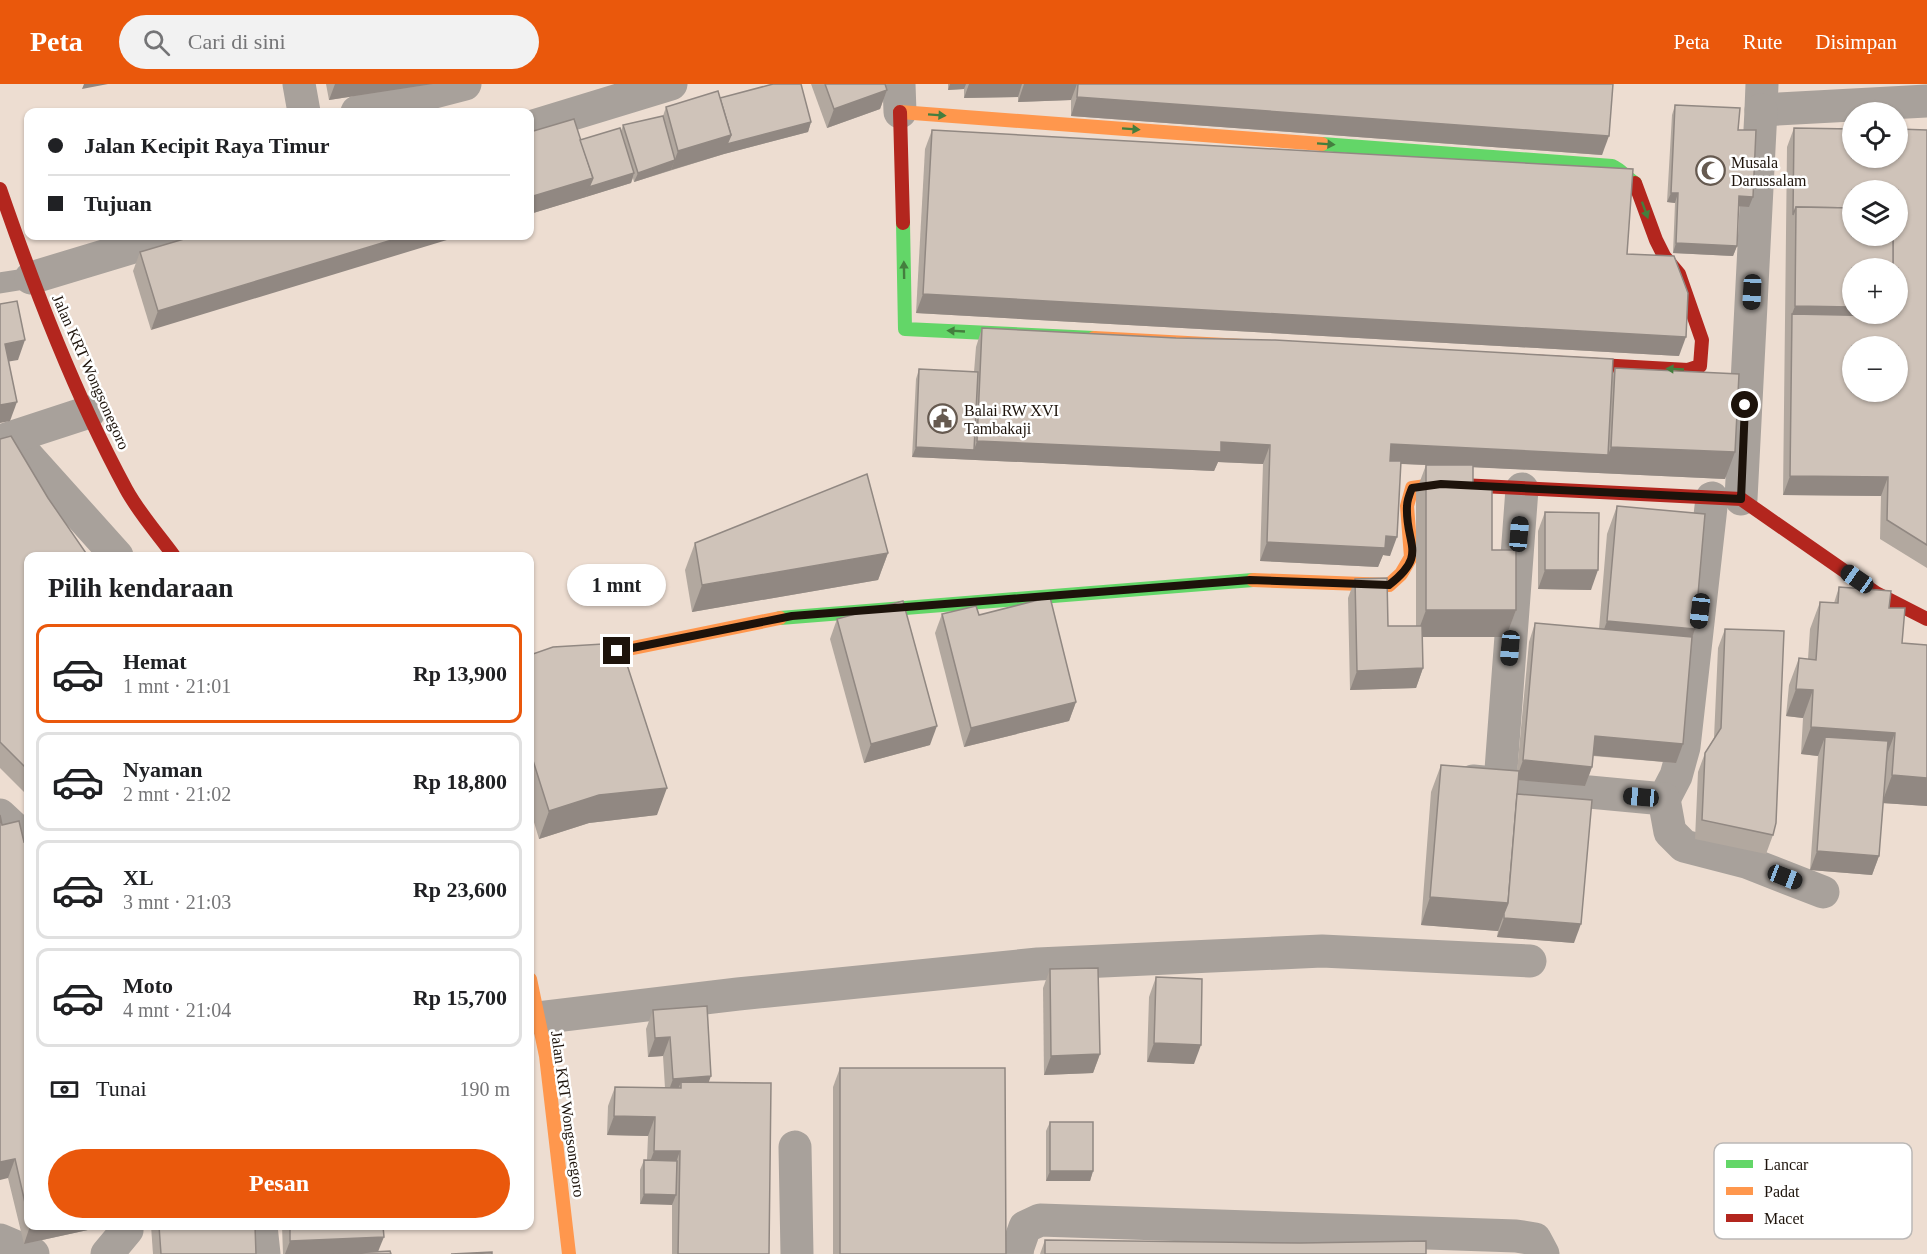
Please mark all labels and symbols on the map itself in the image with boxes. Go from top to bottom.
one-way arrow [927,110,946,120]
one-way arrow [1122,125,1141,134]
one-way arrow [1316,139,1335,149]
place label: Musala Darussalam [1731,154,1807,189]
mosque icon: Musala Darussalam [1694,155,1726,187]
one-way arrow [1641,201,1651,219]
one-way arrow [899,261,909,280]
car [1742,274,1762,310]
street label: Jalan KRT Wongsonegoro [48,292,133,453]
one-way arrow [946,327,965,336]
one-way arrow [1665,364,1684,373]
route start [1731,391,1758,418]
place label: Balai RW XVI Tambakaji [964,402,1059,438]
public building icon: Balai RW XVI Tambakaji [927,403,959,435]
car [1508,515,1530,553]
car [1837,561,1877,597]
callout: 1 mnt [568,564,666,606]
car [1689,592,1711,630]
car [1499,629,1521,667]
route end [603,637,630,664]
car [1622,786,1660,808]
car [1765,862,1805,892]
street label: Jalan KRT Wongsonegoro [547,1030,588,1198]
legend [1714,1143,1912,1239]
text: Lancar [1764,1156,1809,1173]
text: Padat [1764,1183,1800,1200]
text: Macet [1764,1210,1805,1227]

